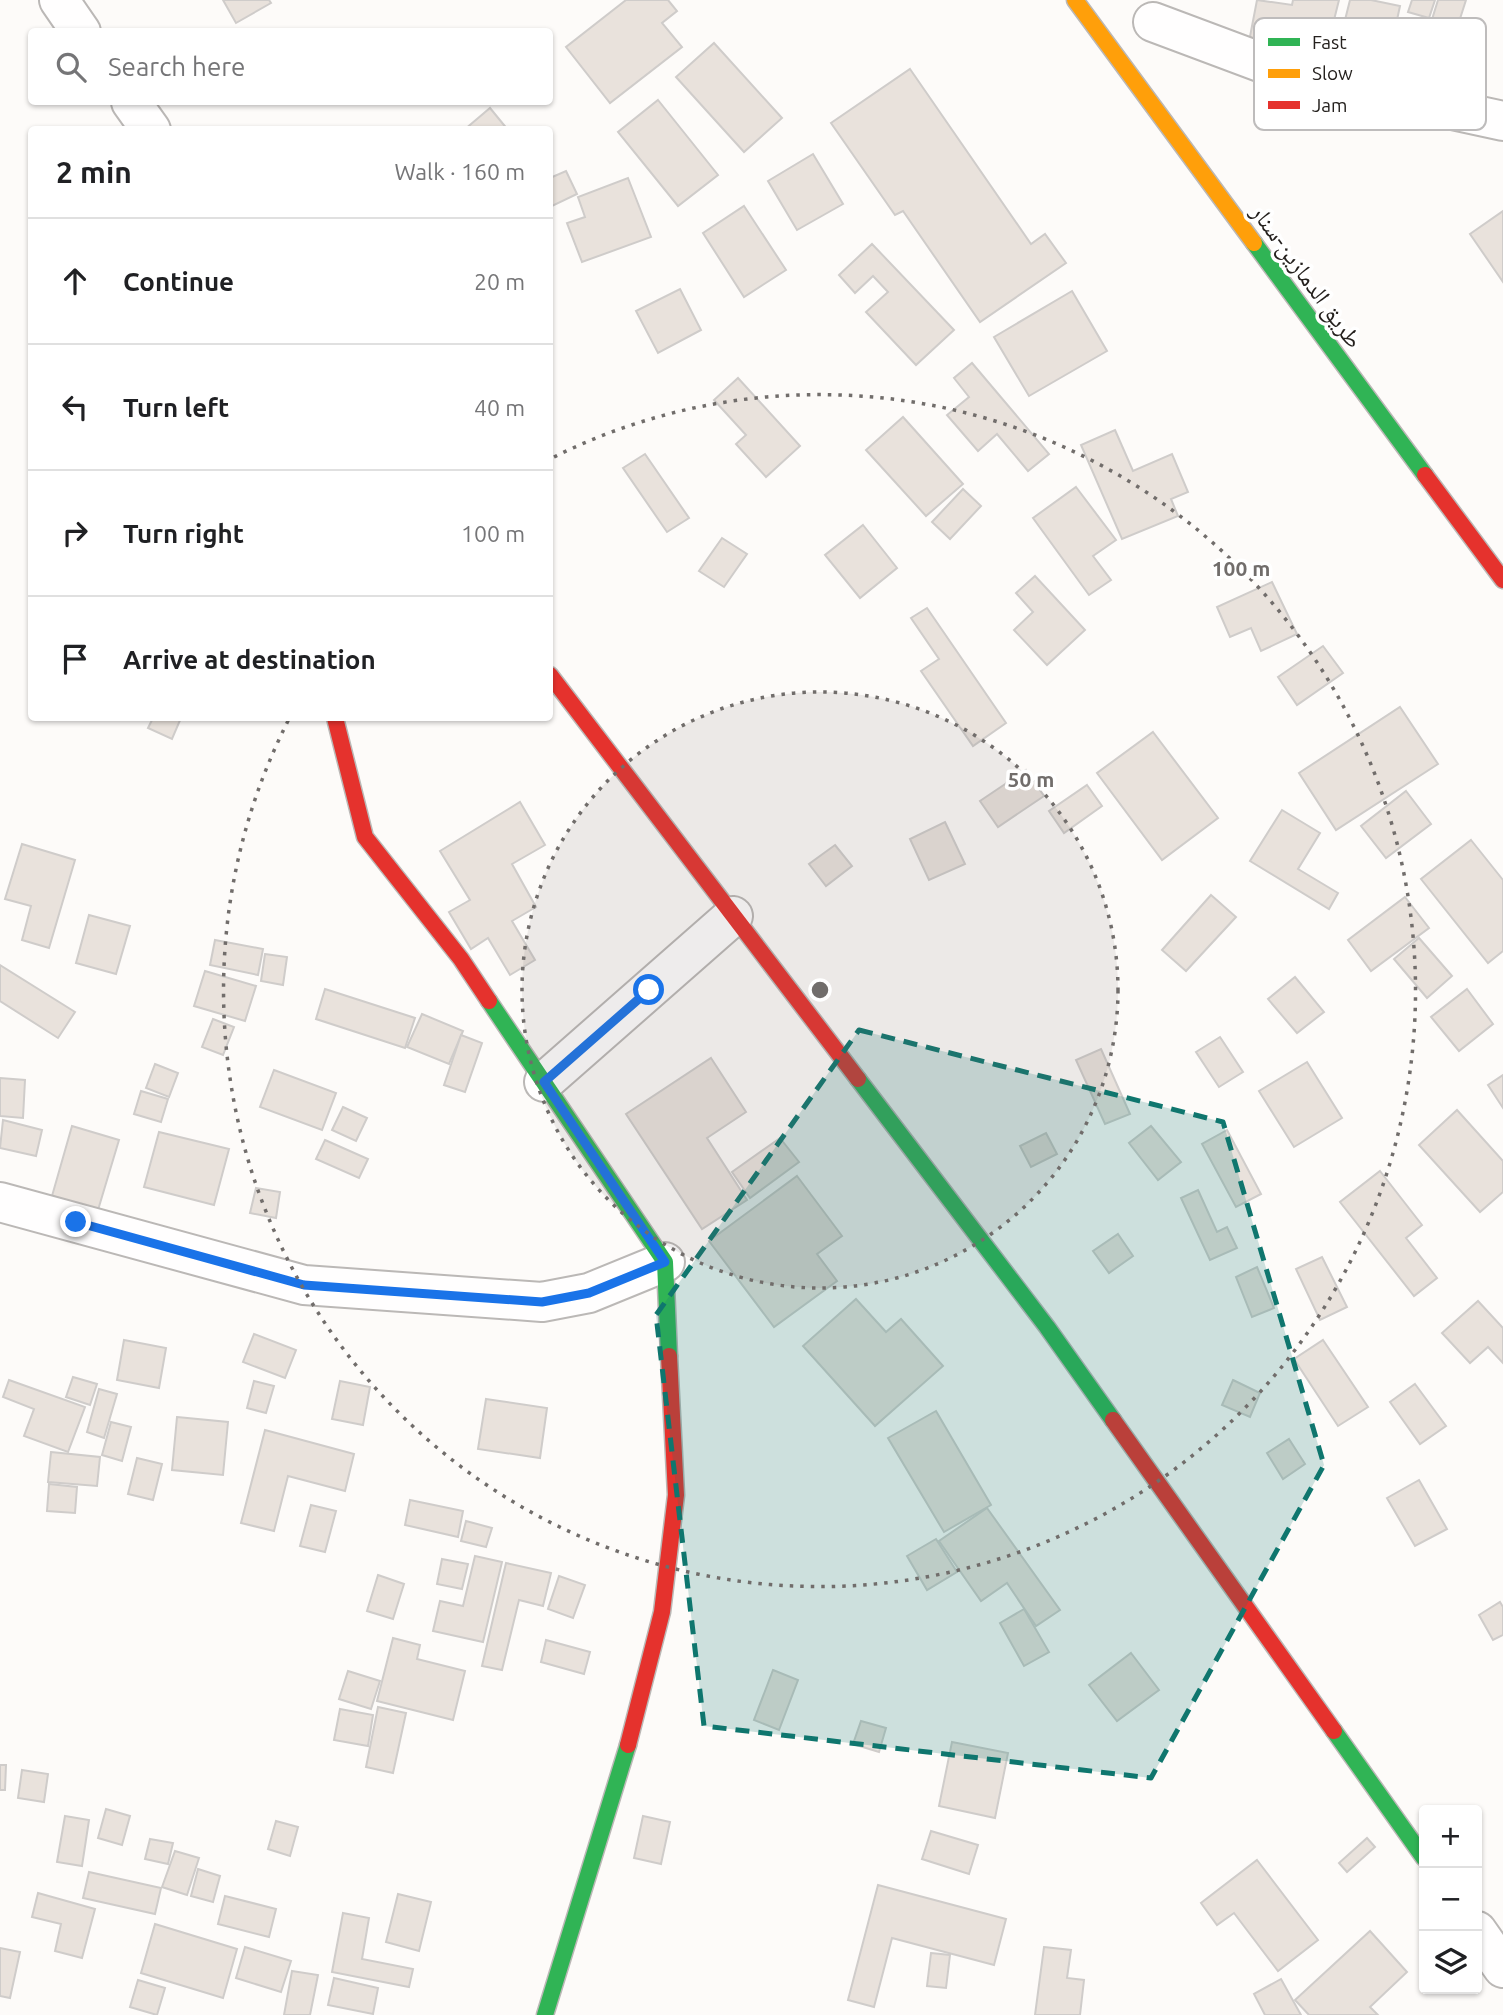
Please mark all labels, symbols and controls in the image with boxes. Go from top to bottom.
legend [1254,18,1486,130]
search box [28,28,553,105]
text: Fast [1312,31,1347,53]
icon: search [52,48,90,86]
text: Search here [108,52,245,81]
text: Slow [1312,62,1353,84]
text: Jam [1312,94,1348,116]
text: 2 min [56,155,132,189]
text: Walk · 160 m [394,159,525,184]
street label: طريق الدمازين-سنار [1245,198,1368,353]
icon: ahead [56,262,94,300]
text: Continue [123,267,234,296]
text: 20 m [474,269,525,294]
icon: left [56,388,94,426]
text: Turn left [123,393,229,422]
text: 40 m [474,395,525,420]
icon: right [56,514,94,552]
text: Turn right [123,519,244,548]
text: 100 m [461,521,525,546]
text: 100 m [1212,556,1270,580]
icon: arrive [56,640,94,678]
text: Arrive at destination [123,645,376,674]
text: 50 m [1008,767,1054,791]
route start [633,974,664,1005]
centre of rings [808,978,832,1002]
route end [60,1206,91,1237]
map controls [1419,1805,1482,1994]
button: + [1419,1805,1482,1868]
button: − [1419,1868,1482,1931]
button: layers [1419,1931,1482,1994]

